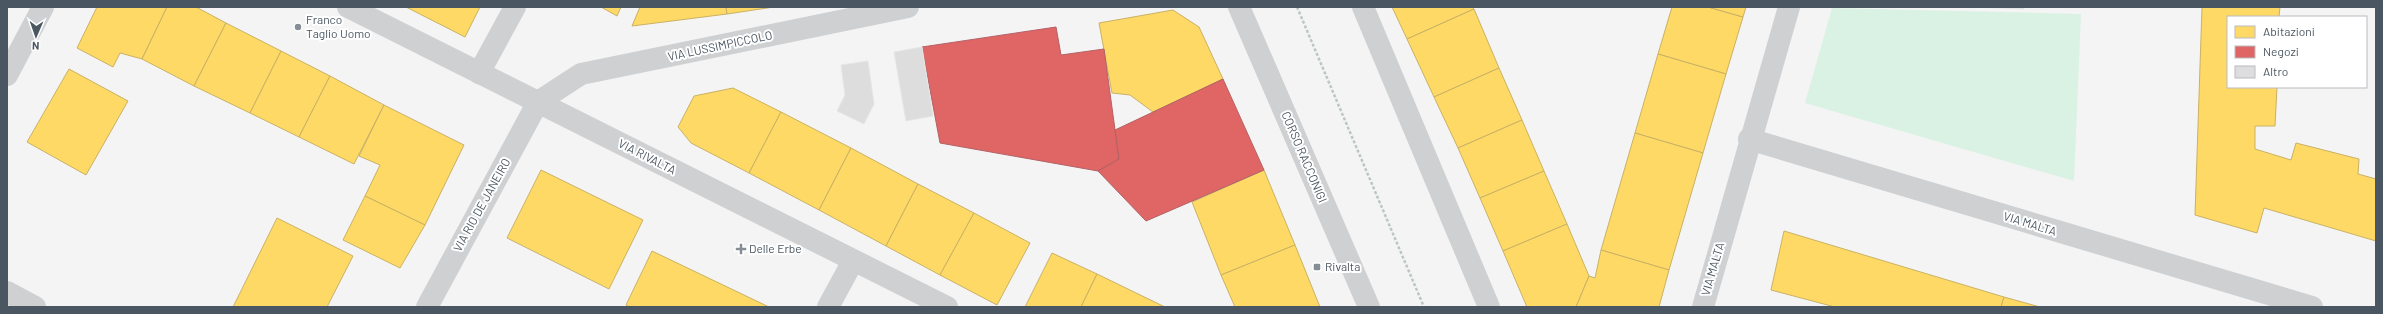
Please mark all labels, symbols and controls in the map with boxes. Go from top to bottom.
place label: Franco Taglio Uomo [306,12,371,40]
north arrow [16,16,56,56]
legend [2227,16,2367,88]
marker: Franco Taglio Uomo [293,22,303,32]
text: Abitazioni [2263,24,2315,38]
street label: VIA LUSSIMPICCOLO [666,27,773,63]
text: N [32,40,40,53]
text: Negozi [2263,44,2299,58]
text: Altro [2263,64,2288,78]
street label: CORSO RACCONIGI [1279,109,1330,204]
street label: VIA RIVALTA [616,136,679,177]
street label: VIA RIO DE JANEIRO [450,155,513,254]
street label: VIA MALTA [2002,208,2059,238]
street label: VIA MALTA [1698,240,1726,297]
place label: Delle Erbe [749,241,802,255]
marker: Delle Erbe [736,244,746,254]
place label: Rivalta [1325,259,1360,273]
marker: Rivalta [1312,262,1322,272]

